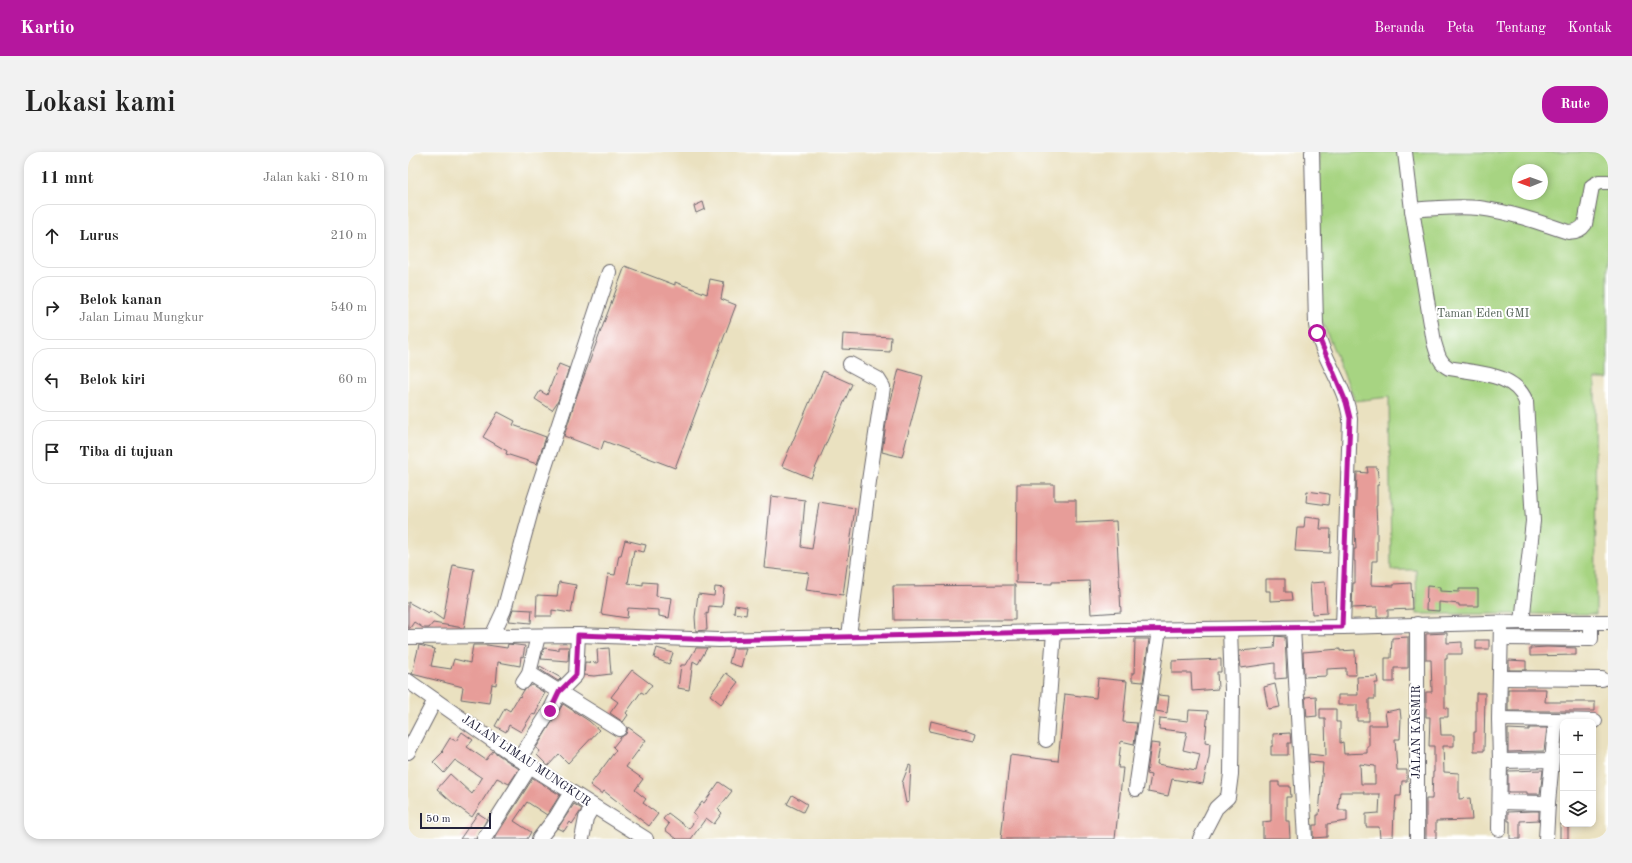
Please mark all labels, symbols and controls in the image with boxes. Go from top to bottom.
text: Kartio [20,19,75,38]
text: Beranda [1374,21,1425,35]
text: Peta [1447,21,1474,35]
text: Tentang [1496,21,1546,35]
text: Kontak [1568,21,1612,35]
button: Rute [1542,86,1608,123]
text: Lokasi kami [24,90,176,118]
north arrow [1512,164,1548,200]
text: 11 mnt [40,170,94,187]
text: Jalan kaki · 810 m [263,171,368,184]
icon: ahead [41,225,63,247]
text: Lurus [79,229,119,244]
text: 210 m [330,229,367,242]
text: Belok kanan [79,293,162,308]
icon: right [41,297,63,319]
text: 540 m [330,301,367,314]
park label: Taman Eden GMI [1437,308,1530,320]
text: Jalan Limau Mungkur [79,311,204,324]
route start [1308,324,1326,342]
icon: left [41,369,63,391]
text: Belok kiri [79,373,145,388]
text: 60 m [338,373,367,386]
icon: arrive [41,441,63,463]
text: Tiba di tujuan [79,445,173,460]
street label: JALAN KASMIR [1411,685,1423,779]
route end [541,702,559,720]
street label: JALAN LIMAU MUNGKUR [459,713,593,809]
map controls [1560,719,1596,827]
button: + [1560,719,1596,755]
button: − [1560,755,1596,791]
button: layers [1560,791,1596,827]
scale bar [420,811,491,830]
text: 50 m [426,814,451,825]

